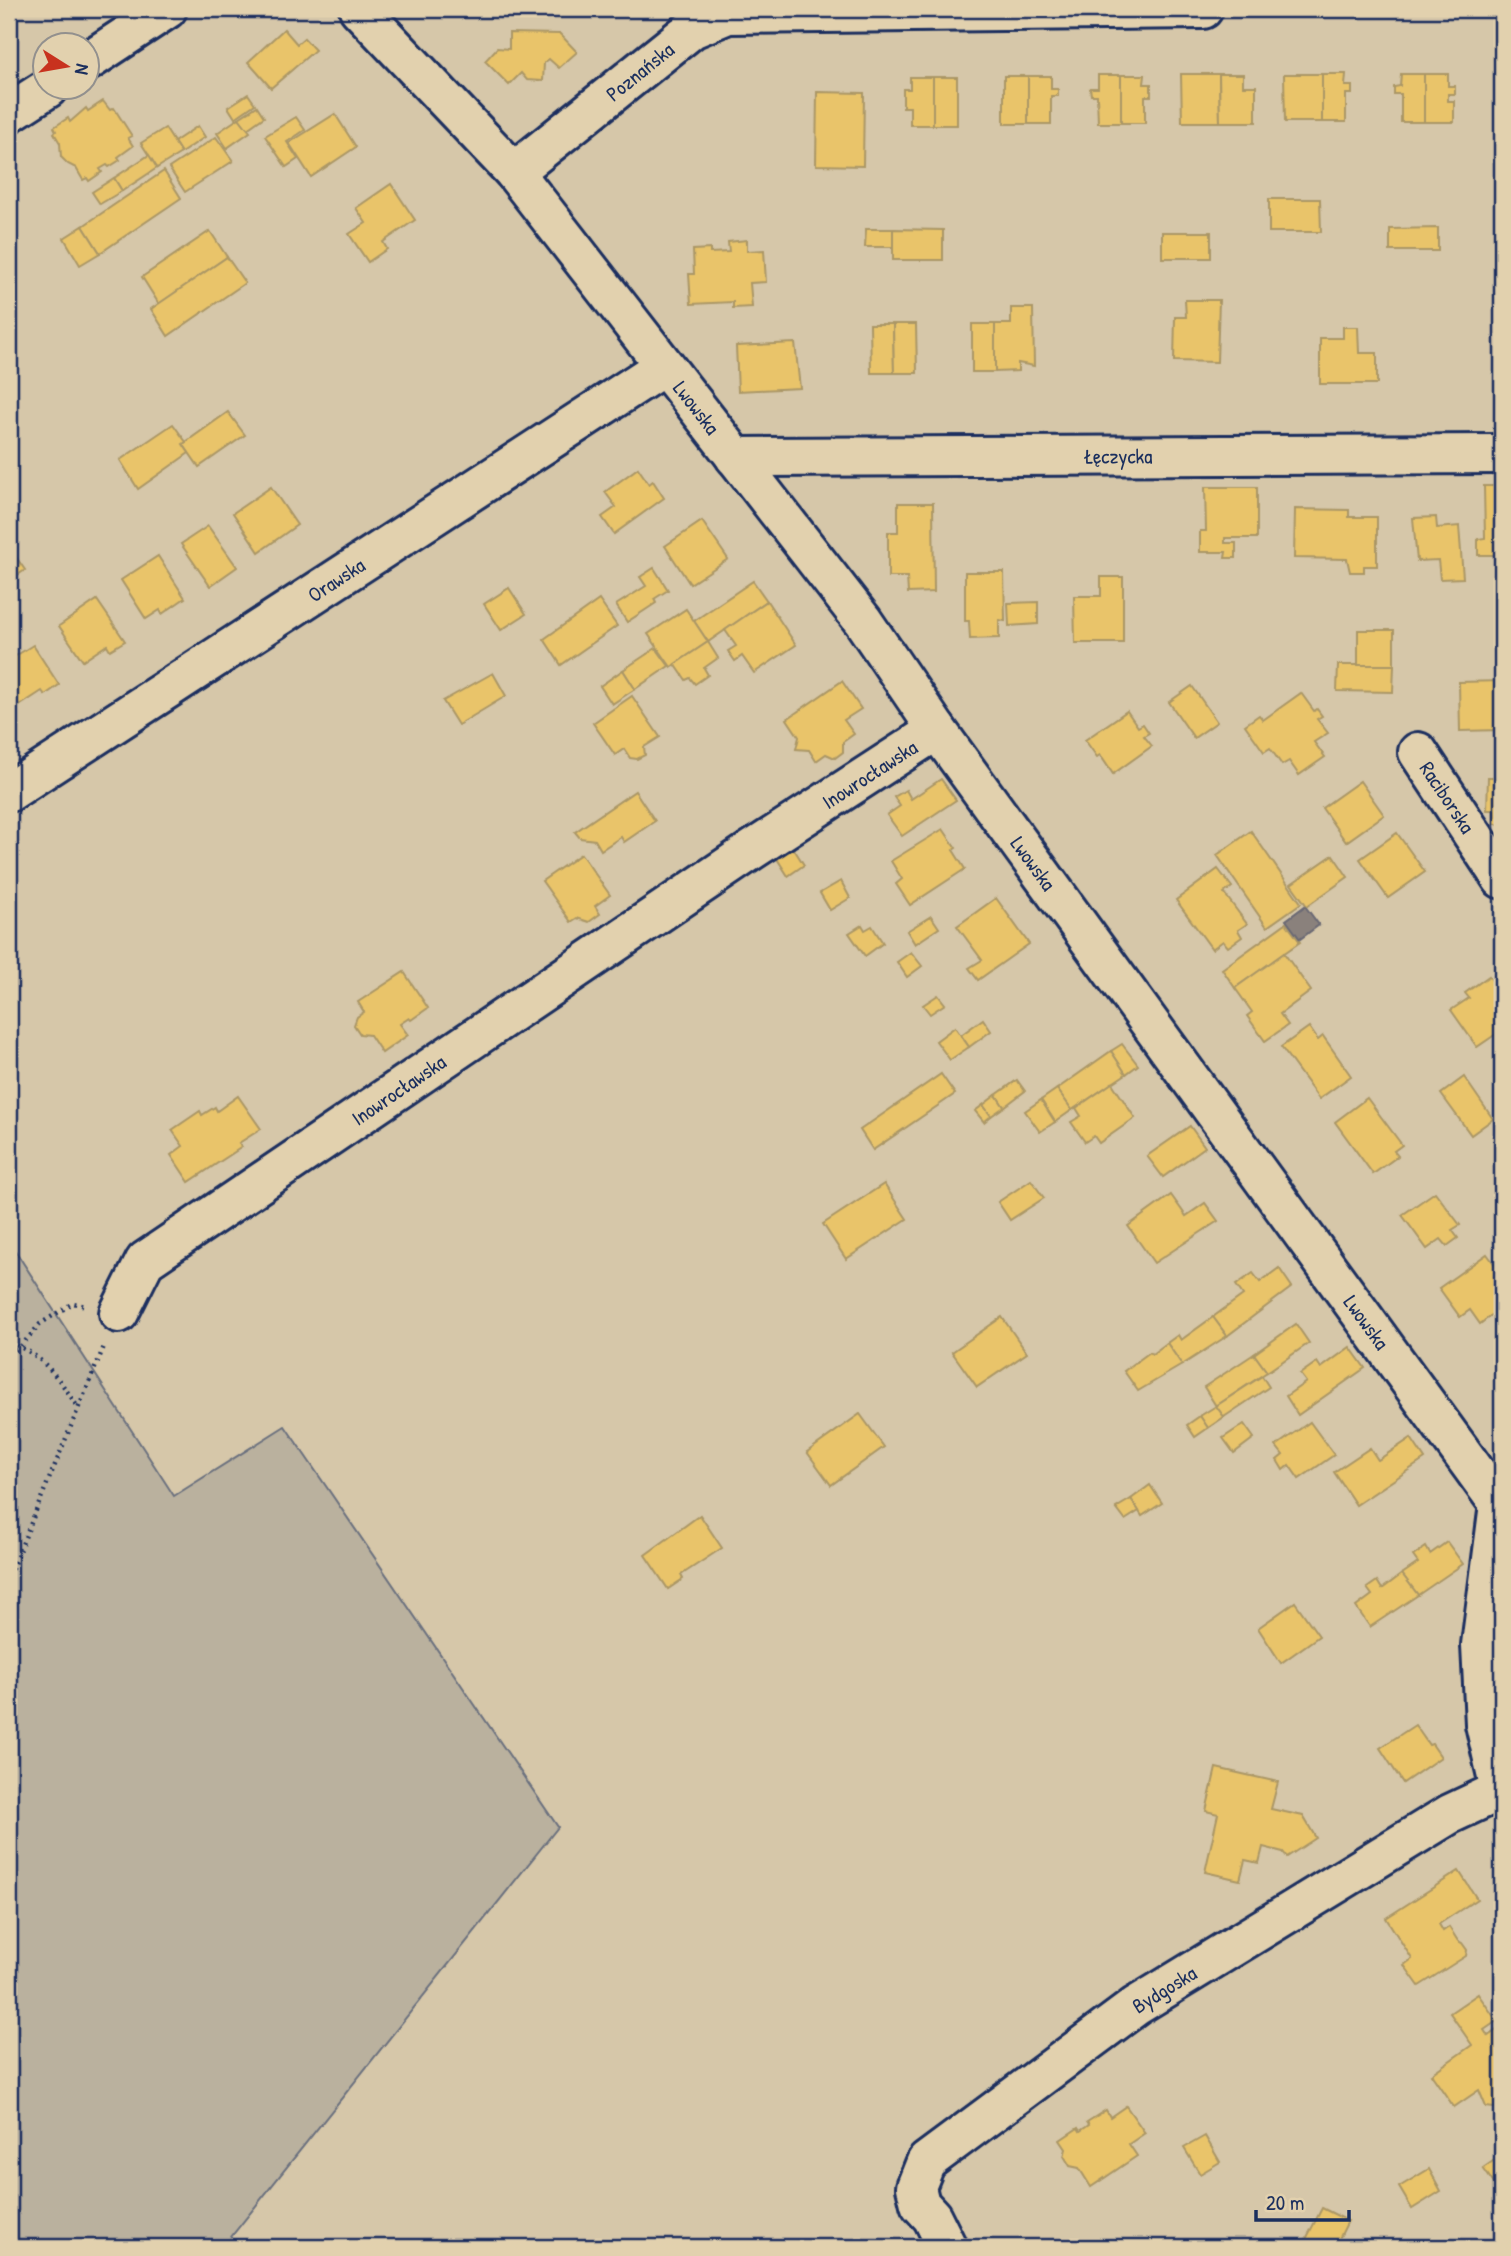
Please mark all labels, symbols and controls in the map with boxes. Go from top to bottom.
north arrow [32,32,102,102]
street label: Poznańska [599,35,680,107]
text: N [69,62,96,77]
street label: Lwowska [667,374,727,440]
street label: Łęczycka [1083,441,1153,470]
street label: Orawska [302,550,370,609]
street label: Inowrocławska [816,732,923,816]
street label: Raciborska [1413,755,1482,839]
street label: Lwowska [1004,830,1063,896]
street label: Inowrocławska [345,1047,451,1132]
street label: Lwowska [1337,1289,1396,1355]
street label: Bydgoska [1126,1958,1202,2020]
scale bar [1256,2179,1348,2223]
text: 20 m [1266,2188,1304,2217]

